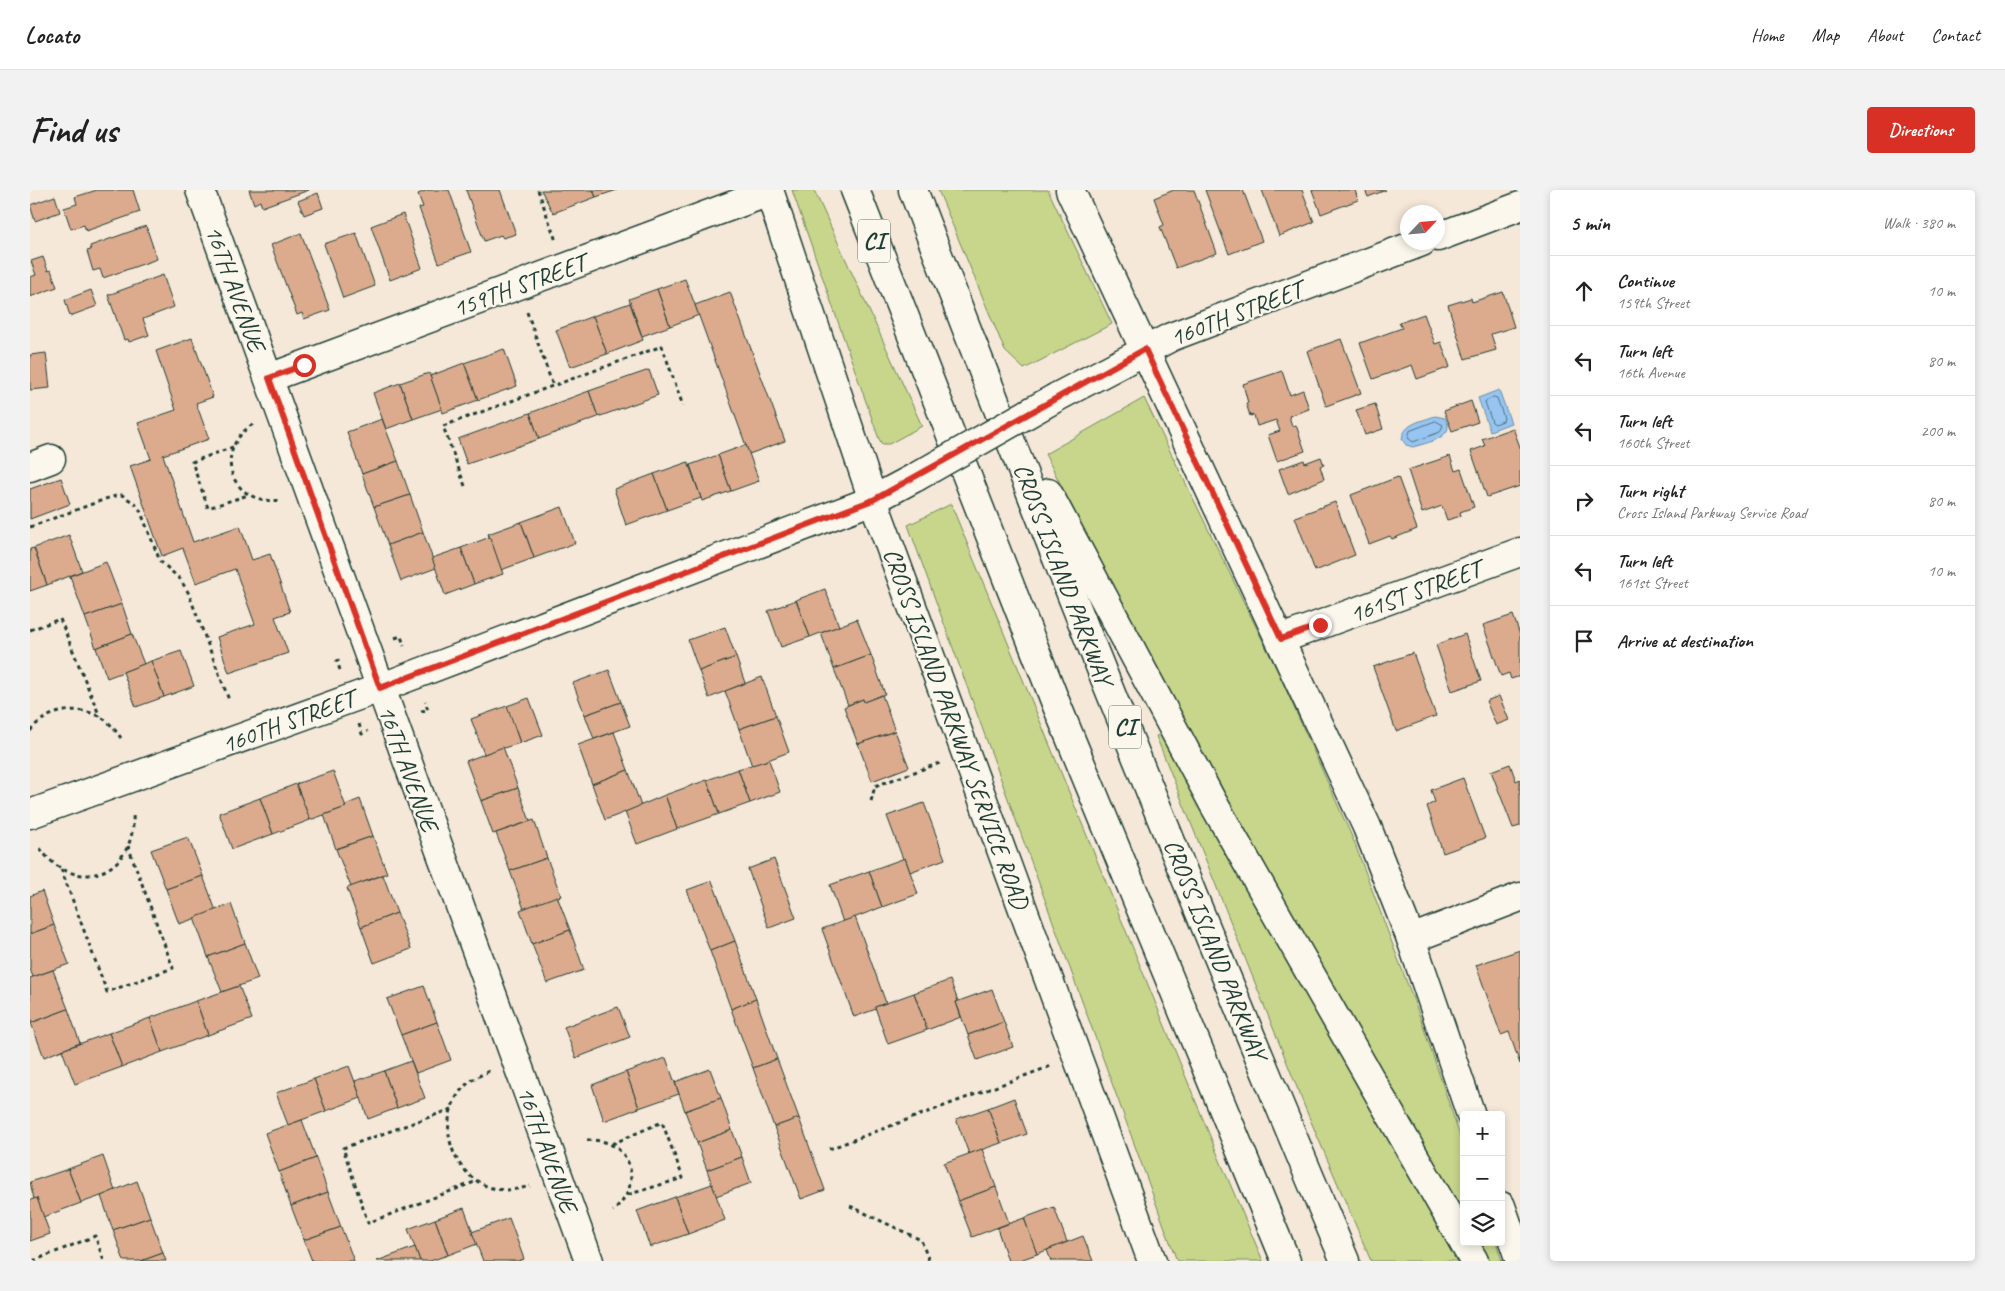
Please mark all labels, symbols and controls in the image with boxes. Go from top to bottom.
text: Locato [25,20,79,50]
text: Home [1751,24,1784,46]
text: Map [1812,24,1839,46]
text: About [1867,24,1903,46]
text: Contact [1931,24,1980,46]
button: Directions [1867,107,1975,153]
text: Find us [30,108,117,153]
north arrow [1400,205,1445,250]
text: 5 min [1570,210,1610,236]
text: Walk · 380 m [1883,213,1955,233]
road number: CI [858,219,890,262]
street label: 16TH AVENUE [198,221,274,358]
street label: 159TH STREET [448,245,596,325]
text: Continue [1617,269,1674,293]
street label: 160TH STREET [1166,272,1313,354]
icon: ahead [1570,277,1598,305]
text: 10 m [1928,281,1955,301]
text: 159th Street [1617,293,1690,313]
text: Turn left [1617,339,1672,363]
icon: left [1570,347,1598,375]
text: 80 m [1928,351,1955,371]
route start [293,354,316,377]
text: 16th Avenue [1617,363,1685,383]
text: Turn left [1617,409,1672,433]
icon: left [1570,417,1598,445]
text: 200 m [1921,421,1955,441]
text: 160th Street [1617,433,1690,453]
street label: CROSS ISLAND PARKWAY [1006,459,1122,694]
text: Turn right [1617,479,1684,503]
icon: right [1570,487,1598,515]
text: 80 m [1928,491,1955,511]
text: Cross Island Parkway Service Road [1617,503,1806,523]
street label: CROSS ISLAND PARKWAY SERVICE ROAD [876,544,1037,915]
text: Turn left [1617,549,1672,573]
street label: 161ST STREET [1345,551,1492,631]
icon: left [1570,557,1598,585]
text: 10 m [1928,561,1955,581]
text: 161st Street [1617,573,1688,593]
route end [1309,614,1332,637]
icon: arrive [1570,627,1598,655]
text: Arrive at destination [1617,629,1753,653]
street label: 160TH STREET [217,681,365,761]
street label: 16TH AVENUE [371,701,447,838]
road number: CI [1109,706,1141,748]
street label: CROSS ISLAND PARKWAY [1156,835,1276,1068]
street label: 16TH AVENUE [510,1082,586,1219]
map controls [1460,1111,1505,1246]
button: + [1460,1111,1505,1156]
button: − [1460,1156,1505,1201]
button: layers [1460,1201,1505,1246]

